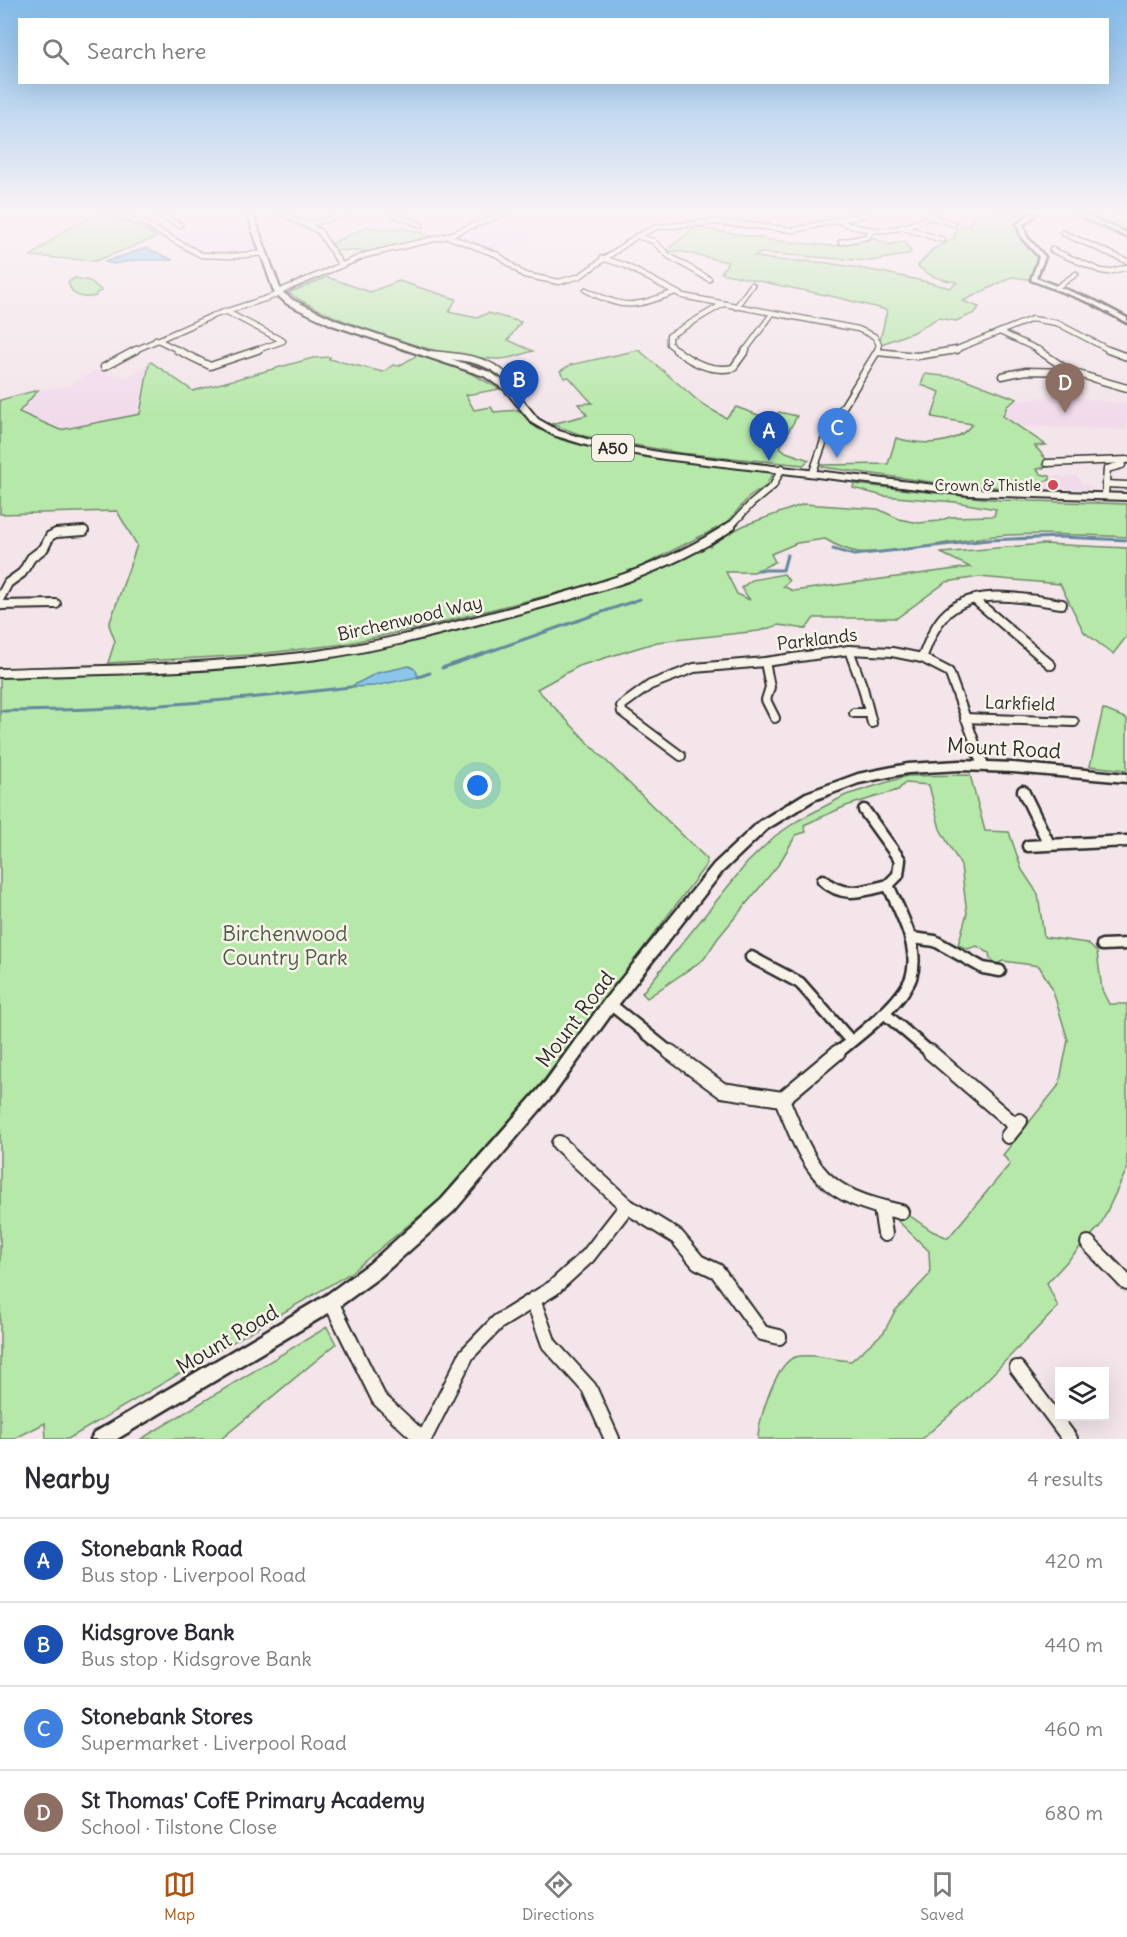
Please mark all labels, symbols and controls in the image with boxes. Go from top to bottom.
search box [18,18,1109,84]
icon: search [39,35,72,68]
text: Search here [87,37,206,65]
pin: B [500,360,538,410]
pin: D [1046,364,1084,413]
pin: C [818,408,856,458]
pin: A [750,412,788,461]
road number: A50 [592,435,634,461]
place label: Crown & Thistle [935,476,1041,495]
marker: Crown & Thistle [1046,478,1060,492]
street label: Birchenwood Way [335,590,485,646]
street label: Parklands [776,623,858,655]
street label: Larkfield [984,690,1056,716]
street label: Mount Road [946,732,1062,764]
your location [463,771,492,800]
park label: Birchenwood Country Park [222,920,348,971]
street label: Mount Road [530,965,620,1073]
street label: Mount Road [171,1298,283,1380]
map controls [1055,1367,1109,1421]
button: layers [1055,1367,1109,1421]
text: Nearby [24,1462,110,1495]
text: 4 results [1027,1466,1103,1491]
text: Stonebank Road [81,1534,243,1562]
text: A [37,1548,50,1573]
text: 420 m [1045,1548,1103,1573]
text: Bus stop · Liverpool Road [81,1562,306,1587]
text: Kidsgrove Bank [81,1618,235,1646]
text: B [37,1632,50,1657]
text: 440 m [1044,1632,1103,1657]
text: Bus stop · Kidsgrove Bank [81,1646,312,1671]
text: Stonebank Stores [81,1702,253,1730]
text: C [37,1716,50,1741]
text: 460 m [1044,1716,1103,1741]
text: Supermarket · Liverpool Road [81,1730,347,1755]
text: St Thomas' CofE Primary Academy [81,1786,425,1814]
text: D [36,1800,51,1825]
text: 680 m [1044,1800,1103,1825]
text: School · Tilstone Close [81,1814,277,1839]
tab: Map [163,1868,196,1924]
tab: Directions [522,1868,594,1924]
tab: Saved [920,1868,964,1924]

